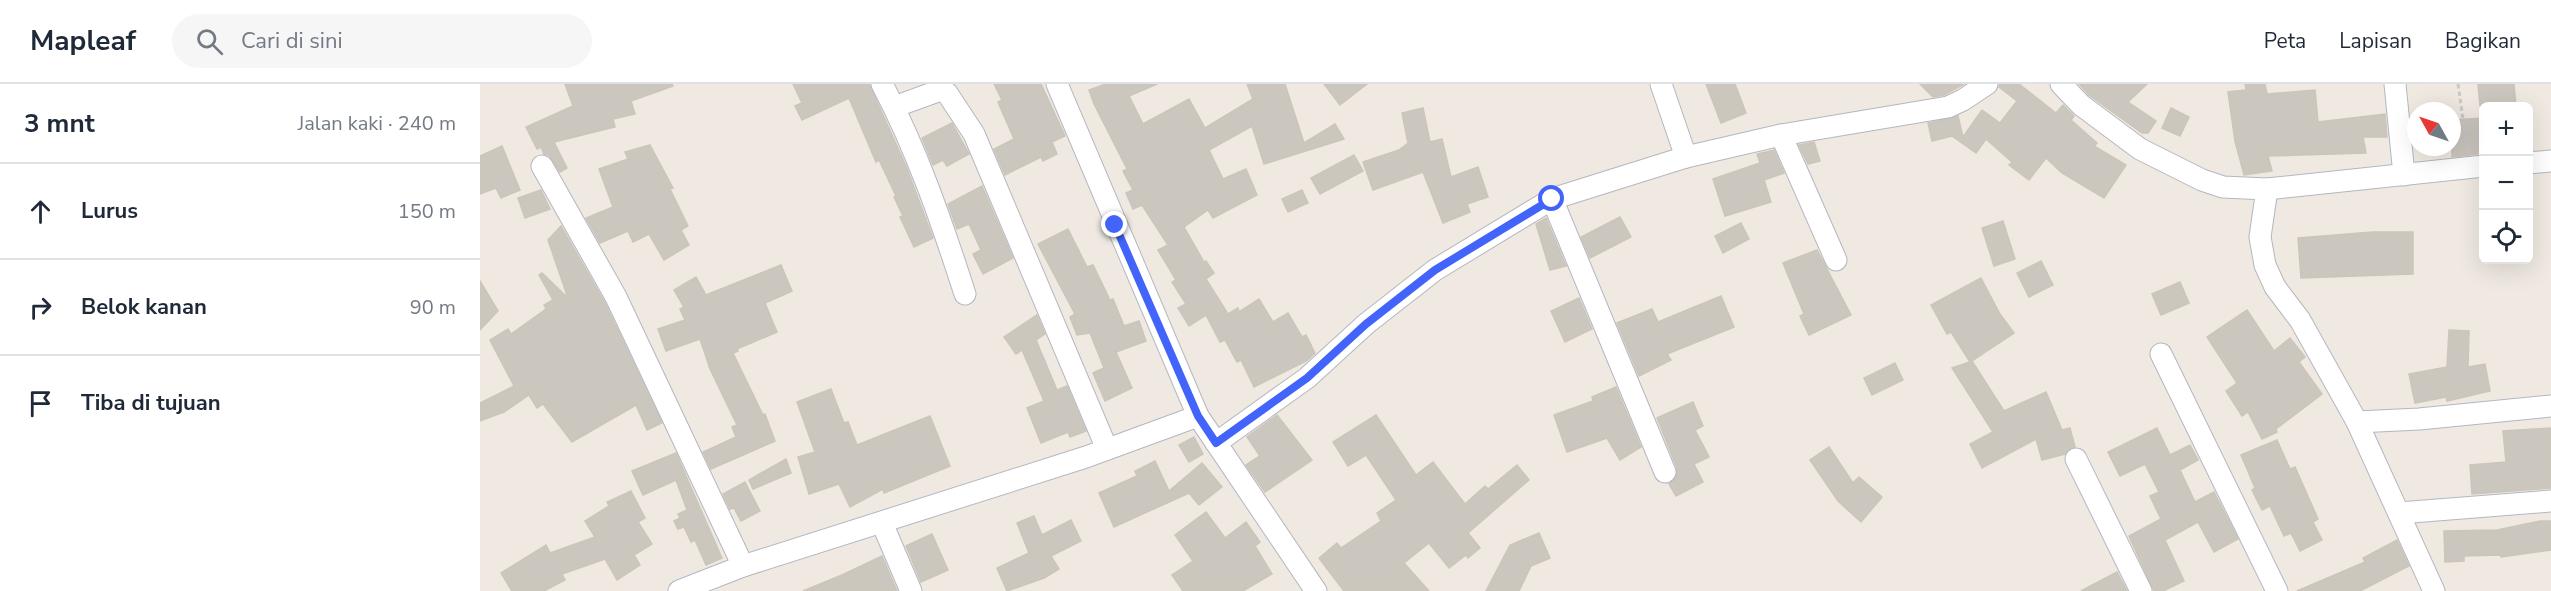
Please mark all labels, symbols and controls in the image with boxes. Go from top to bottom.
search box [172,14,592,68]
text: Mapleaf [30,22,136,60]
icon: search [193,25,226,58]
text: Cari di sini [241,26,343,56]
text: Peta [2264,27,2306,55]
text: Lapisan [2339,27,2412,55]
text: Bagikan [2445,27,2521,55]
north arrow [2407,102,2461,156]
map controls [2479,102,2533,264]
button: + [2479,102,2533,156]
text: 3 mnt [24,106,95,141]
text: Jalan kaki · 240 m [298,110,456,137]
button: − [2479,156,2533,210]
route start [1538,185,1564,211]
icon: ahead [24,195,57,228]
text: Lurus [81,196,138,226]
text: 150 m [398,198,456,225]
button: locate [2479,210,2533,264]
route end [1101,211,1127,237]
icon: right [24,291,57,324]
text: Belok kanan [81,292,207,322]
text: 90 m [410,294,456,321]
icon: arrive [24,387,57,420]
text: Tiba di tujuan [81,388,221,418]

